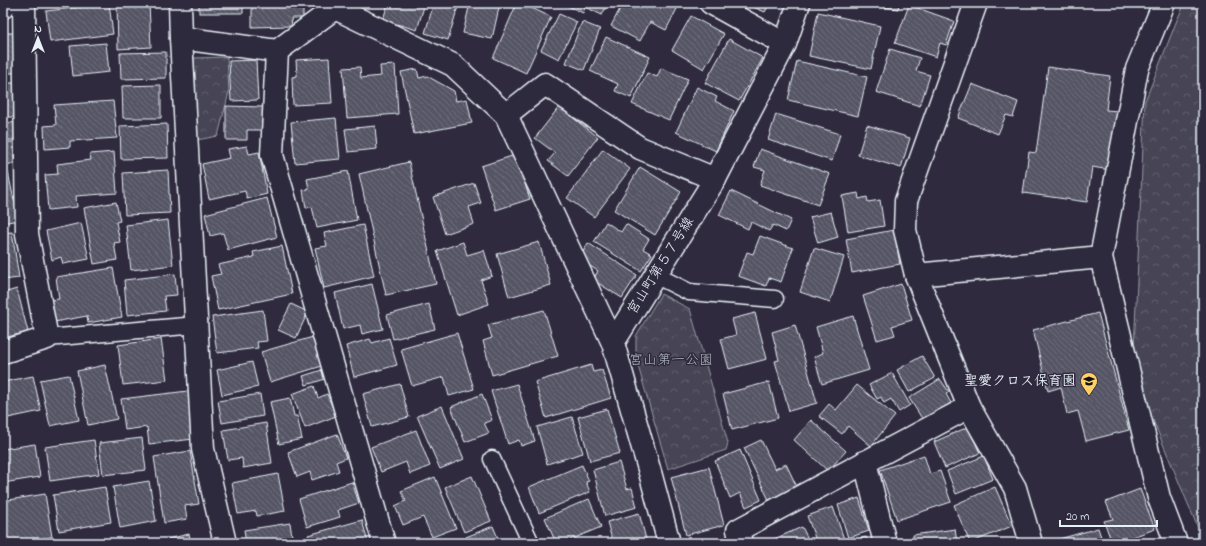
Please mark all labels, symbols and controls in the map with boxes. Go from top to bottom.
north arrow [18,18,58,58]
text: N [34,21,42,37]
street label: 宮山町第５７号線 [622,213,700,319]
park label: 宮山第一公園 [629,350,713,371]
place label: 聖愛クロス保育園 [964,371,1076,392]
school or university icon: 聖愛クロス保育園 [1079,371,1099,396]
scale bar [1060,502,1157,528]
text: 20 m [1066,508,1089,526]

